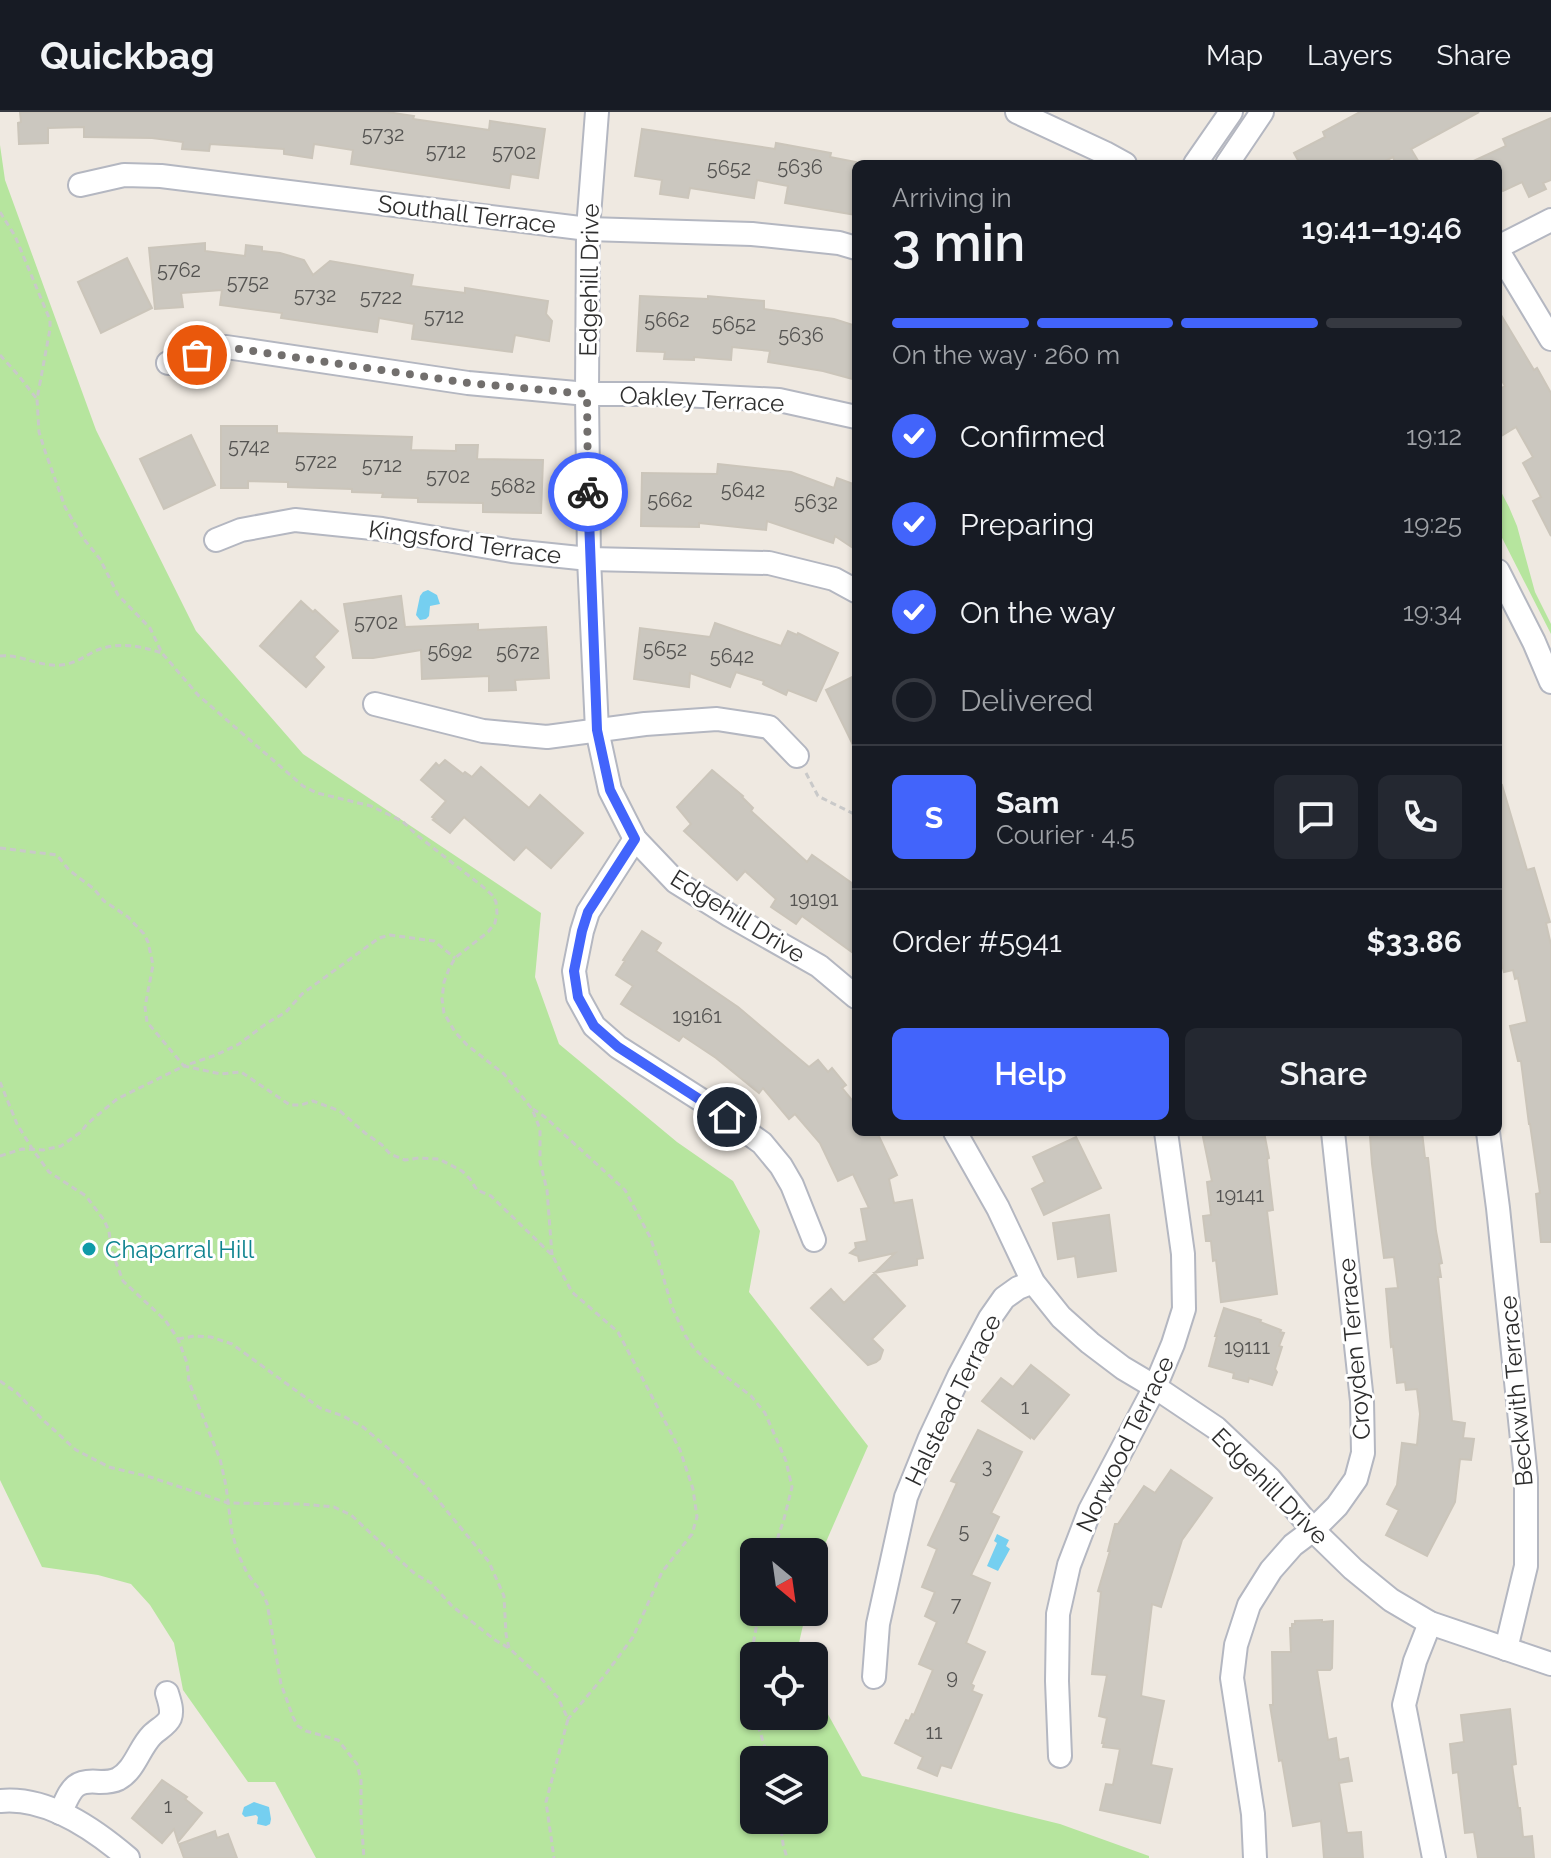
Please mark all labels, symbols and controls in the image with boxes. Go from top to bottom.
text: Quickbag [40,33,215,78]
text: Map [1206,39,1263,72]
text: Layers [1307,39,1393,72]
text: Share [1437,39,1511,72]
house number: 5732 [362,122,404,146]
house number: 5712 [426,139,466,163]
house number: 5702 [492,140,536,164]
house number: 5636 [777,155,823,179]
house number: 5652 [707,156,751,180]
text: Arriving in [892,183,1012,213]
street label: Southall Terrace [376,189,558,239]
street label: Edgehill Drive [573,203,605,357]
text: 19:41–19:46 [1301,211,1462,246]
text: 3 min [892,212,1025,273]
house number: 5762 [157,258,201,282]
house number: 5752 [227,270,269,294]
house number: 5732 [294,283,336,307]
house number: 5722 [360,285,402,309]
house number: 5712 [424,304,464,328]
house number: 5662 [644,308,690,332]
house number: 5652 [712,312,756,336]
pin [163,321,231,389]
house number: 5636 [778,323,824,347]
icon: bag [175,333,219,377]
text: On the way · 260 m [892,340,1120,370]
street label: Oakley Terrace [619,380,785,418]
icon: check [892,414,936,458]
text: Confirmed [960,419,1105,454]
text: 19:12 [1406,421,1462,451]
house number: 5742 [228,434,270,458]
house number: 5722 [295,449,337,473]
courier [548,452,628,532]
house number: 5712 [362,453,402,477]
house number: 5702 [426,464,470,488]
icon: bike [566,470,610,514]
house number: 5682 [490,474,536,498]
house number: 5642 [721,478,765,502]
house number: 5662 [647,488,693,512]
house number: 5632 [794,490,838,514]
icon: check [892,502,936,546]
text: Preparing [960,507,1094,542]
text: 19:25 [1403,509,1462,539]
street label: Kingsford Terrace [367,514,563,570]
icon: check [892,590,936,634]
text: On the way [960,595,1116,630]
text: 19:34 [1403,597,1462,627]
house number: 5702 [354,610,398,634]
house number: 5652 [643,637,687,661]
house number: 5692 [427,639,473,663]
house number: 5672 [496,640,540,664]
house number: 5642 [710,644,754,668]
text: Delivered [960,683,1093,718]
button: chat [1274,775,1358,859]
button: phone [1378,775,1462,859]
text: Sam [996,785,1059,820]
text: S [925,800,943,835]
text: Courier · 4.5 [996,820,1135,850]
street label: Edgehill Drive [665,863,811,969]
house number: 19191 [789,887,839,911]
text: Order #5941 [892,924,1062,959]
text: $33.86 [1367,924,1462,959]
house number: 19161 [672,1004,722,1028]
button: Help [892,1028,1169,1120]
button: Share [1185,1028,1462,1120]
pin [693,1083,761,1151]
icon: home [705,1095,749,1139]
house number: 19141 [1216,1183,1265,1207]
place label: Chaparral Hill [105,1235,255,1264]
marker: Chaparral Hill [80,1240,98,1258]
street label: Croyden Terrace [1332,1257,1376,1441]
street label: Beckwith Terrace [1493,1294,1539,1488]
street label: Halstead Terrace [899,1310,1007,1490]
house number: 19111 [1224,1335,1270,1359]
street label: Norwood Terrace [1070,1351,1180,1537]
house number: 1 [1021,1395,1030,1419]
street label: Edgehill Drive [1206,1422,1334,1550]
house number: 3 [982,1454,992,1478]
house number: 5 [959,1519,970,1543]
north arrow [740,1538,828,1626]
map controls [740,1538,828,1834]
house number: 7 [951,1592,962,1616]
button: locate [740,1642,828,1730]
house number: 9 [946,1665,958,1689]
house number: 11 [925,1720,943,1744]
button: layers [740,1746,828,1834]
house number: 1 [164,1794,173,1818]

